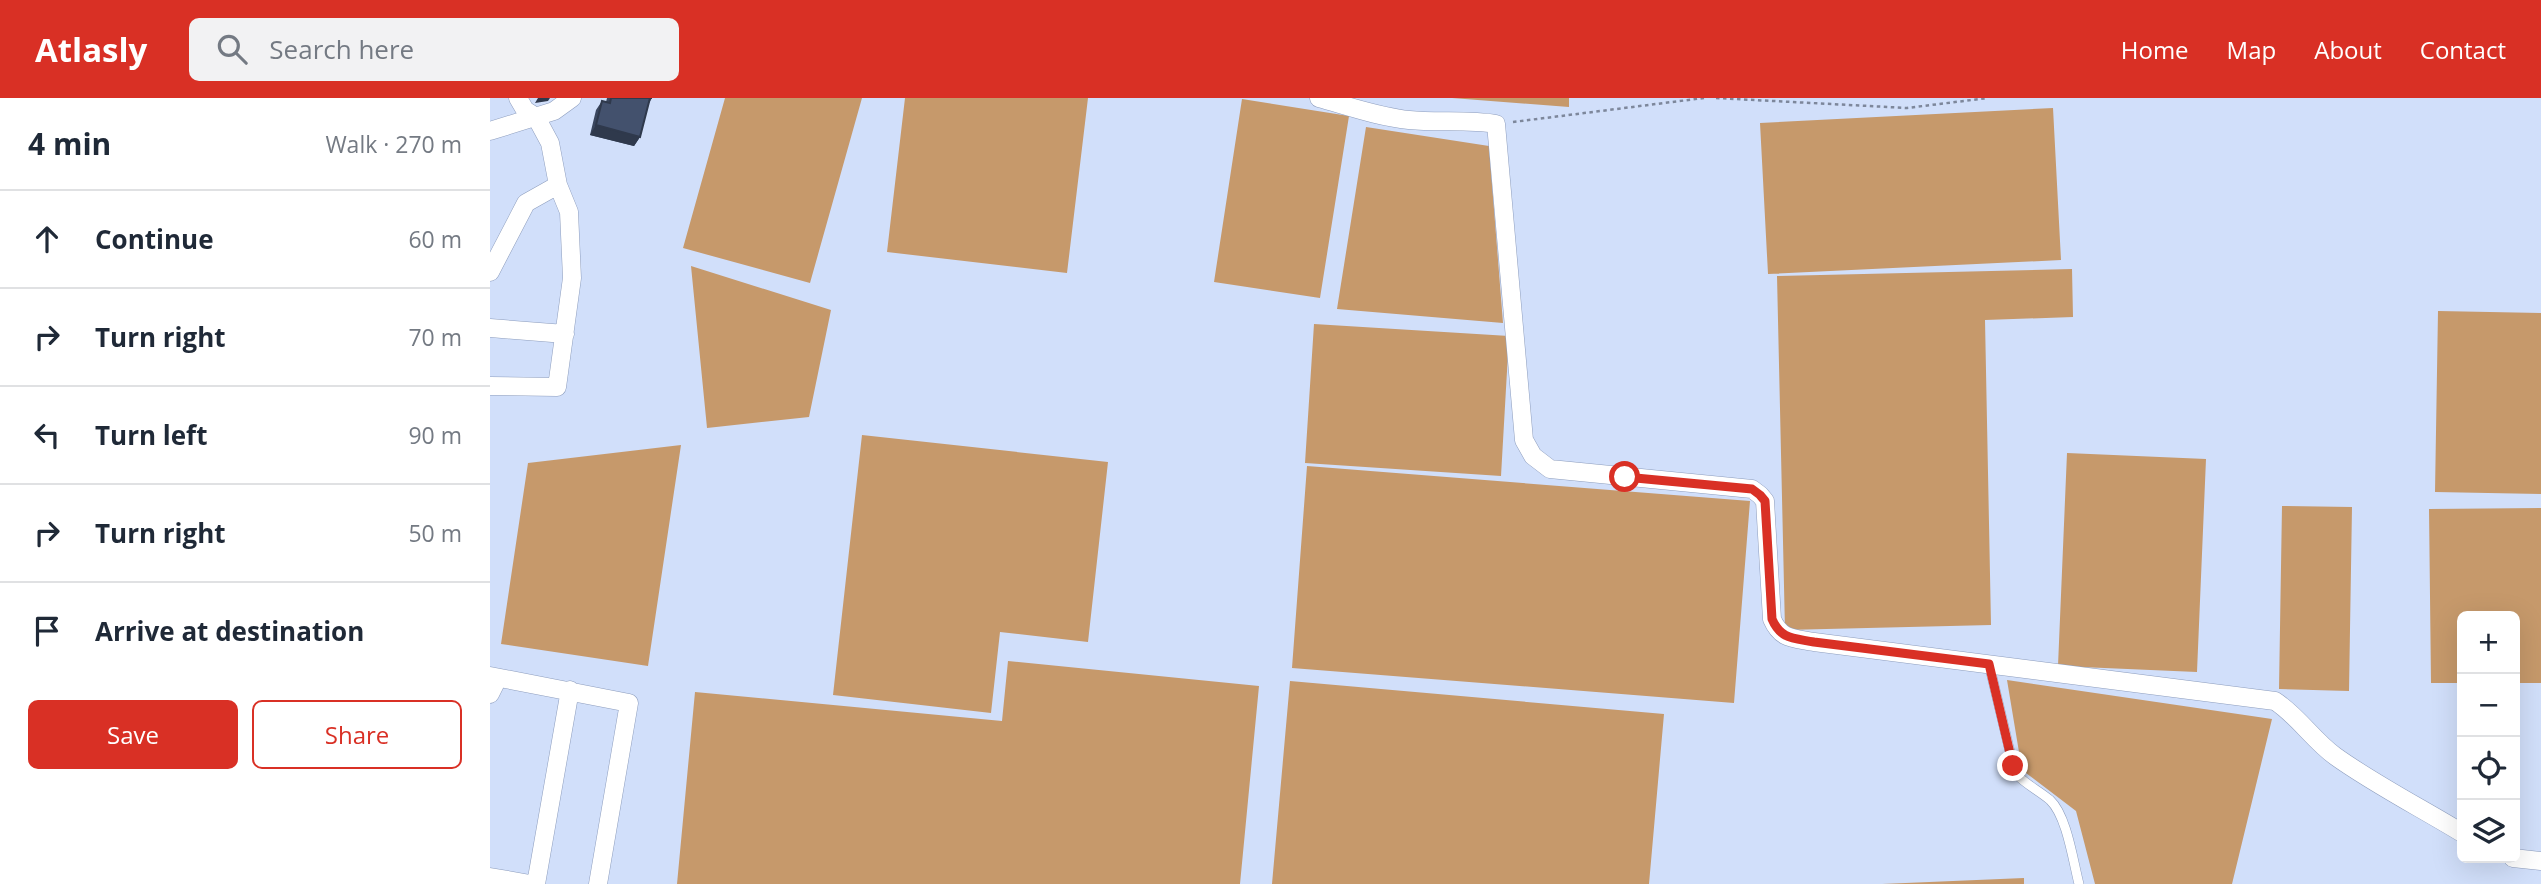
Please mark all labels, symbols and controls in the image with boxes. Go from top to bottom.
search box [189,18,679,81]
text: Atlasly [35,27,147,72]
icon: search [213,30,251,68]
text: Search here [269,31,414,67]
text: Home [2121,33,2189,66]
text: Map [2227,33,2276,66]
text: About [2314,33,2382,66]
text: Contact [2420,33,2506,66]
text: 4 min [28,123,111,164]
text: Walk · 270 m [325,128,462,160]
icon: ahead [28,220,66,258]
text: Continue [95,221,214,257]
text: 60 m [408,223,462,255]
icon: right [28,318,66,356]
text: Turn right [95,319,226,355]
text: 70 m [408,321,462,353]
icon: left [28,416,66,454]
text: Turn left [95,417,207,453]
text: 90 m [408,419,462,451]
route start [1609,461,1640,492]
icon: right [28,514,66,552]
text: Turn right [95,515,226,551]
text: 50 m [408,517,462,549]
map controls [2457,611,2520,863]
button: + [2457,611,2520,674]
icon: arrive [28,612,66,650]
text: Arrive at destination [95,613,364,649]
button: − [2457,674,2520,737]
button: Save [28,700,238,769]
button: Share [252,700,462,769]
button: locate [2457,737,2520,800]
route end [1997,750,2028,781]
button: layers [2457,800,2520,863]

